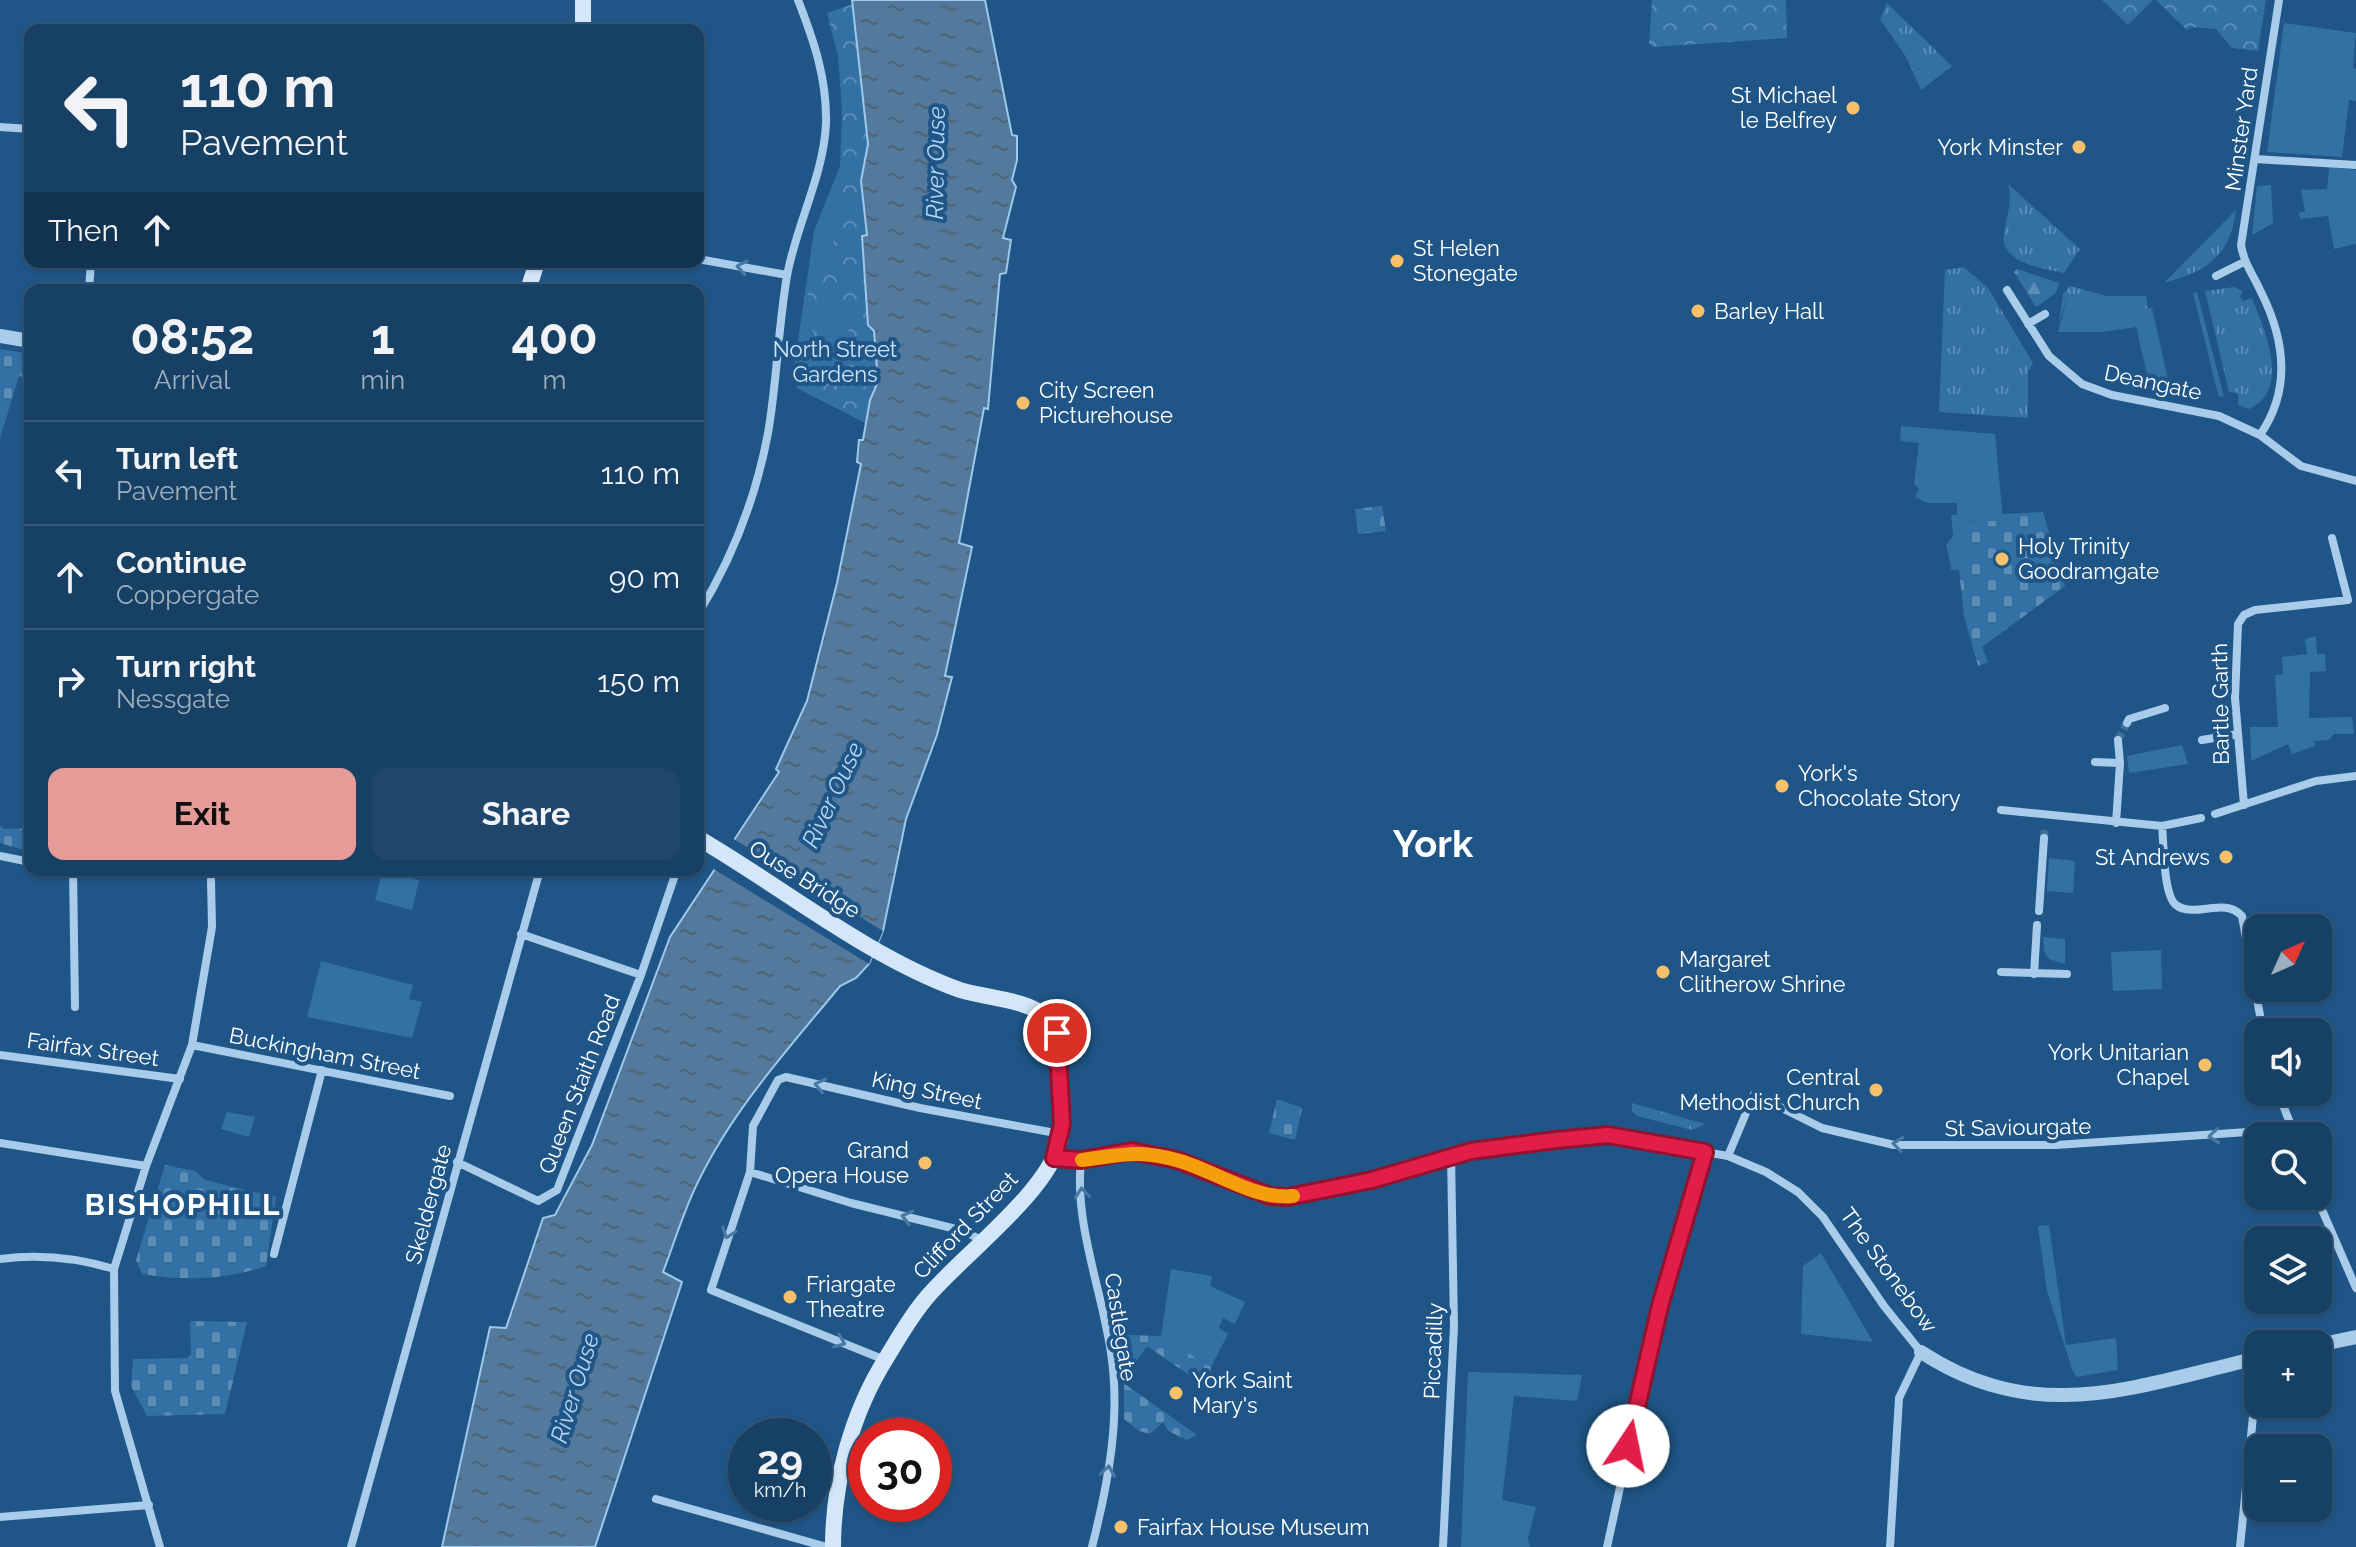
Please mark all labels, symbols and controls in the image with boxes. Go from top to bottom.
text: 110 m [180,54,335,120]
icon: left [48,56,152,160]
street label: Minster Yard [2219,65,2263,193]
place label: St Michael le Belfrey [1731,82,1837,133]
marker: St Michael le Belfrey [1844,99,1862,117]
water label: River Ouse [920,106,951,220]
text: Pavement [180,121,348,163]
place label: York Minster [1937,134,2063,160]
marker: York Minster [2070,138,2088,156]
icon: ahead [135,208,179,252]
text: Then [48,213,119,248]
place label: St Helen Stonegate [1413,235,1518,286]
marker: St Helen Stonegate [1388,252,1406,270]
one-way arrow [736,259,749,276]
place label: Barley Hall [1714,298,1824,324]
marker: Barley Hall [1689,302,1707,320]
text: 08:52 [130,309,254,365]
text: 1 [371,309,395,365]
text: 400 [511,309,598,365]
park label: North Street Gardens [773,336,898,387]
street label: Deangate [2102,359,2204,405]
text: Arrival [154,365,230,395]
text: min [360,365,405,395]
text: m [543,365,567,395]
place label: City Screen Picturehouse [1039,377,1173,428]
marker: City Screen Picturehouse [1014,394,1032,412]
text: Turn left [116,441,238,476]
icon: left [48,451,92,495]
text: 110 m [601,456,680,491]
text: Pavement [116,476,237,506]
place label: Holy Trinity Goodramgate [2018,533,2159,584]
text: Continue [116,545,247,580]
marker: Holy Trinity Goodramgate [1993,550,2011,568]
icon: ahead [48,555,92,599]
text: 90 m [609,560,680,595]
text: Coppergate [116,580,259,610]
street label: Bartle Garth [2206,643,2234,765]
text: Turn right [116,649,256,684]
icon: right [48,659,92,703]
text: 150 m [597,664,680,699]
text: Nessgate [116,684,230,714]
water label: River Ouse [795,737,870,852]
place label: York's Chocolate Story [1798,760,1961,811]
button: Exit [48,768,356,860]
button: Share [372,768,680,860]
marker: York's Chocolate Story [1773,777,1791,795]
district label: York [1393,821,1474,866]
street label: Ouse Bridge [745,835,865,923]
place label: St Andrews [2095,844,2210,870]
marker: St Andrews [2217,848,2235,866]
north arrow [2244,914,2332,1002]
map controls [2244,914,2332,1522]
place label: Margaret Clitherow Shrine [1679,946,1845,997]
marker: Margaret Clitherow Shrine [1654,963,1672,981]
street label: Queen Staith Road [533,991,625,1177]
pin [1023,999,1091,1067]
icon: arrive [1035,1011,1079,1055]
button: sound [2244,1018,2332,1106]
street label: Buckingham Street [227,1022,423,1084]
street label: Fairfax Street [25,1027,161,1071]
place label: York Unitarian Chapel [2048,1039,2189,1090]
marker: York Unitarian Chapel [2196,1056,2214,1074]
place label: Central Methodist Church [1679,1064,1860,1115]
street label: King Street [870,1066,985,1114]
one-way arrow [814,1077,827,1094]
marker: Central Methodist Church [1867,1081,1885,1099]
street label: St Saviourgate [1944,1113,2092,1141]
button: search [2244,1122,2332,1210]
one-way arrow [2207,1127,2220,1144]
one-way arrow [1891,1136,1905,1153]
place label: Grand Opera House [775,1137,909,1188]
street label: Skeldergate [400,1141,456,1267]
marker: Grand Opera House [916,1154,934,1172]
street label: Clifford Street [907,1165,1023,1284]
district label: BISHOPHILL [84,1187,282,1222]
one-way arrow [1074,1187,1091,1200]
street label: The Stonebow [1835,1202,1943,1338]
one-way arrow [901,1210,914,1227]
one-way arrow [722,1225,738,1239]
button: layers [2244,1226,2332,1314]
place label: Friargate Theatre [806,1271,896,1322]
street label: Castlegate [1100,1271,1142,1383]
marker: Friargate Theatre [781,1288,799,1306]
street label: Piccadilly [1418,1302,1448,1400]
water label: River Ouse [544,1329,605,1446]
button: + [2244,1330,2332,1418]
one-way arrow [832,1332,846,1349]
place label: York Saint Mary's [1192,1367,1293,1418]
marker: York Saint Mary's [1167,1384,1185,1402]
position arrow [1586,1404,1670,1488]
speed limit sign: 30 [848,1418,952,1522]
button: − [2244,1434,2332,1522]
text: 29 [757,1436,803,1483]
one-way arrow [1099,1464,1116,1478]
text: km/h [754,1478,806,1502]
place label: Fairfax House Museum [1137,1514,1369,1540]
marker: Fairfax House Museum [1112,1518,1130,1536]

